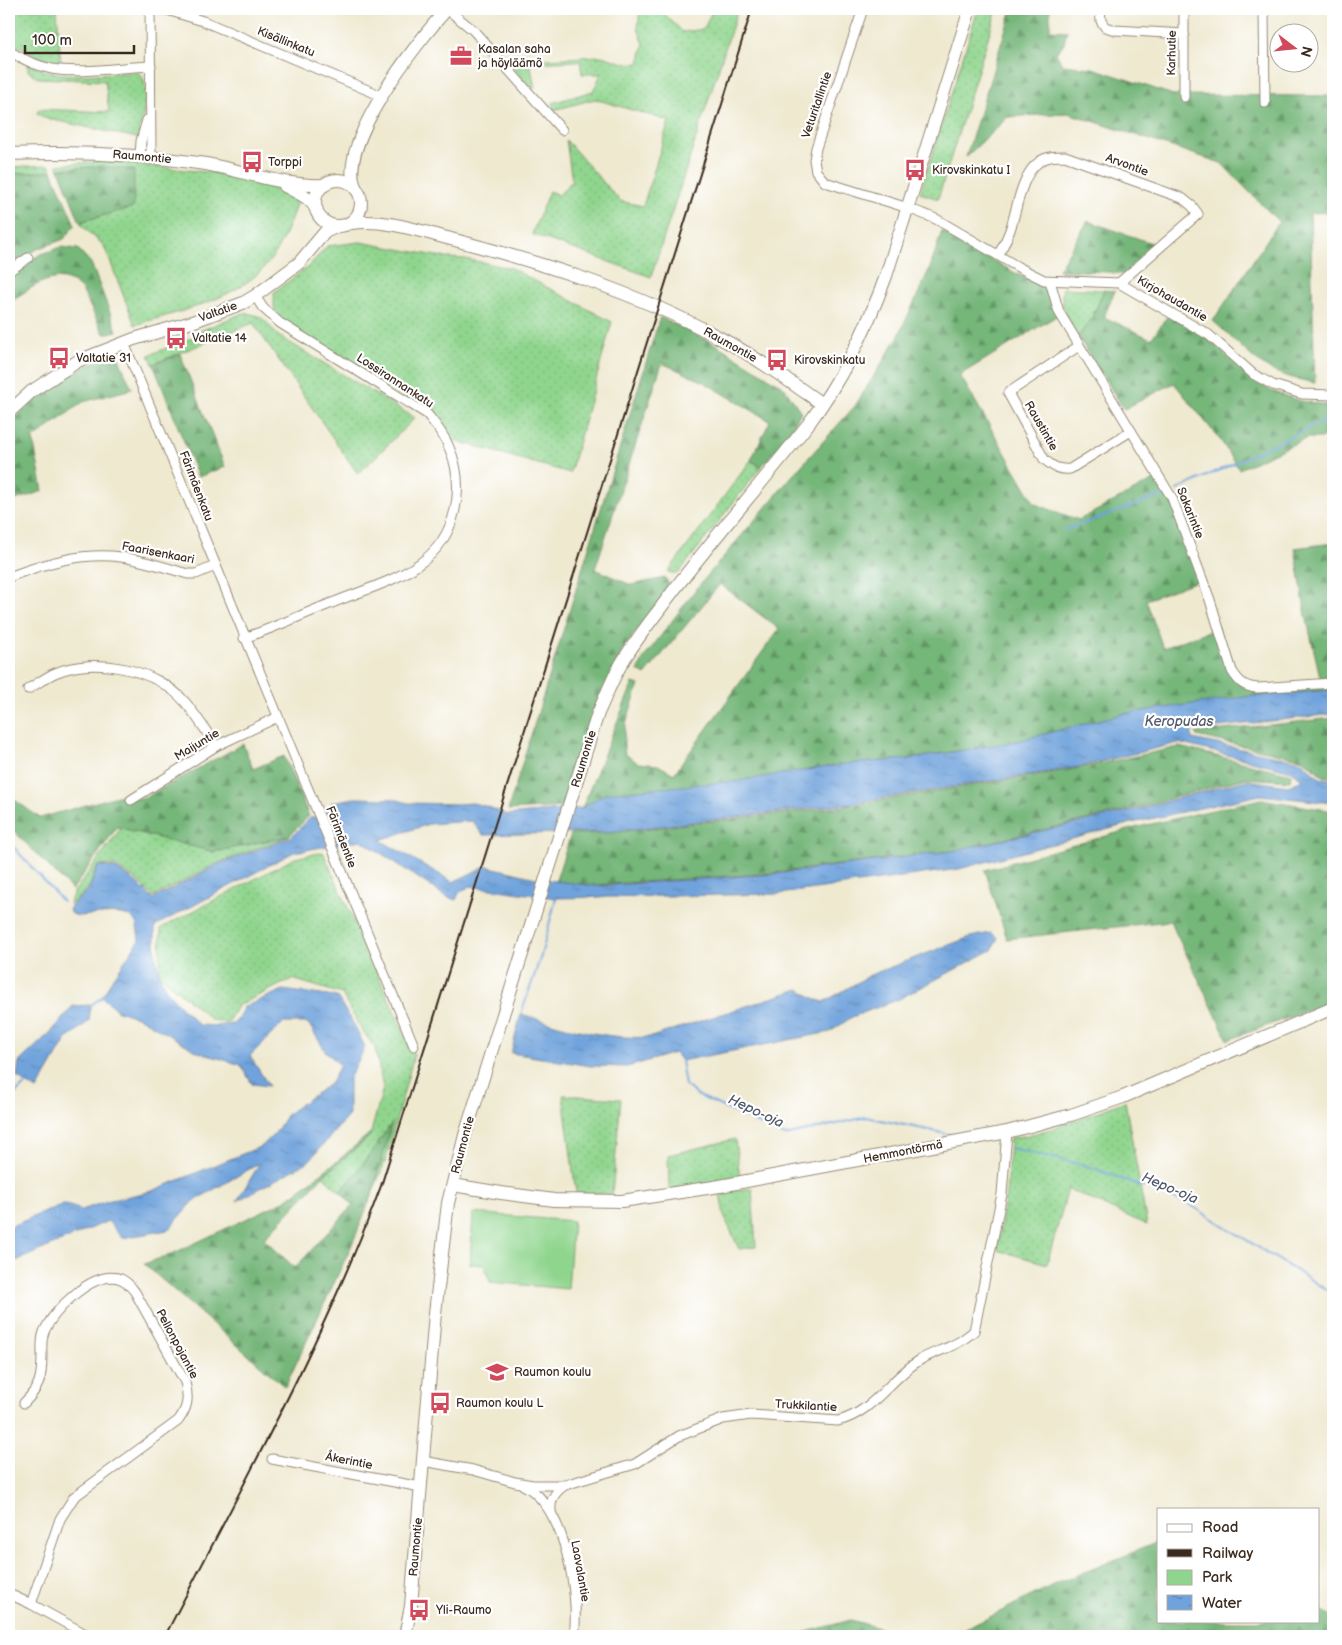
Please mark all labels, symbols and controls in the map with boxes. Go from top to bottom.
scale bar [25,22,134,54]
north arrow [1270,22,1320,72]
street label: Kisällinkatu [255,24,317,60]
street label: Karhutie [1164,30,1180,76]
text: 100 m [32,31,72,50]
place label: Kasalan saha ja höyläämö [477,42,551,71]
office icon: Kasalan saha ja höyläämö [448,43,474,69]
text: N [1296,44,1316,59]
street label: Veturitallintie [799,70,835,140]
street label: Raumontie [112,147,172,167]
bus stop icon: Torppi [239,149,265,175]
street label: Arvontie [1104,150,1150,180]
place label: Torppi [268,155,302,170]
bus stop icon: Kirovskinkatu I [902,157,928,183]
place label: Kirovskinkatu I [932,163,1011,178]
street label: Kirjohaudantie [1134,273,1210,325]
street label: Valtatie [197,298,239,326]
street label: Raumontie [701,324,759,366]
bus stop icon: Valtatie 14 [163,325,189,351]
place label: Valtatie 14 [192,331,248,346]
bus stop icon: Valtatie 31 [46,345,72,371]
bus stop icon: Kirovskinkatu [764,347,790,373]
place label: Valtatie 31 [76,351,131,366]
street label: Lossirannankatu [354,351,436,411]
place label: Kirovskinkatu [794,353,865,368]
street label: Raustintie [1021,399,1061,453]
street label: Färimäenkatu [176,449,216,523]
street label: Sakarintie [1173,485,1207,541]
street label: Faarisenkaari [120,539,196,567]
water label: Keropudas [1145,713,1214,730]
street label: Maijuntie [172,726,222,764]
street label: Raumontie [568,729,600,789]
street label: Färimäentie [322,804,360,870]
water label: Hepo-oja [726,1091,787,1131]
street label: Raumontie [448,1115,478,1175]
street label: Hemmontörmä [862,1137,944,1167]
water label: Hepo-oja [1139,1169,1201,1207]
street label: Pellonpojantie [152,1307,202,1381]
school or university icon: Raumon koulu [484,1359,510,1385]
place label: Raumon koulu [514,1365,591,1380]
bus stop icon: Raumon koulu L [427,1390,453,1416]
place label: Raumon koulu L [456,1396,543,1411]
street label: Trukkilantie [775,1397,837,1415]
street label: Åkerintie [324,1448,374,1473]
legend [1157,1508,1320,1622]
street label: Raumontie [406,1517,426,1577]
text: Road [1202,1518,1238,1537]
street label: Laavalantie [567,1539,593,1603]
text: Railway [1202,1544,1253,1563]
text: Park [1202,1568,1233,1587]
text: Water [1202,1594,1242,1613]
bus stop icon: Yli-Raumo [406,1597,432,1623]
place label: Yli-Raumo [435,1603,492,1618]

